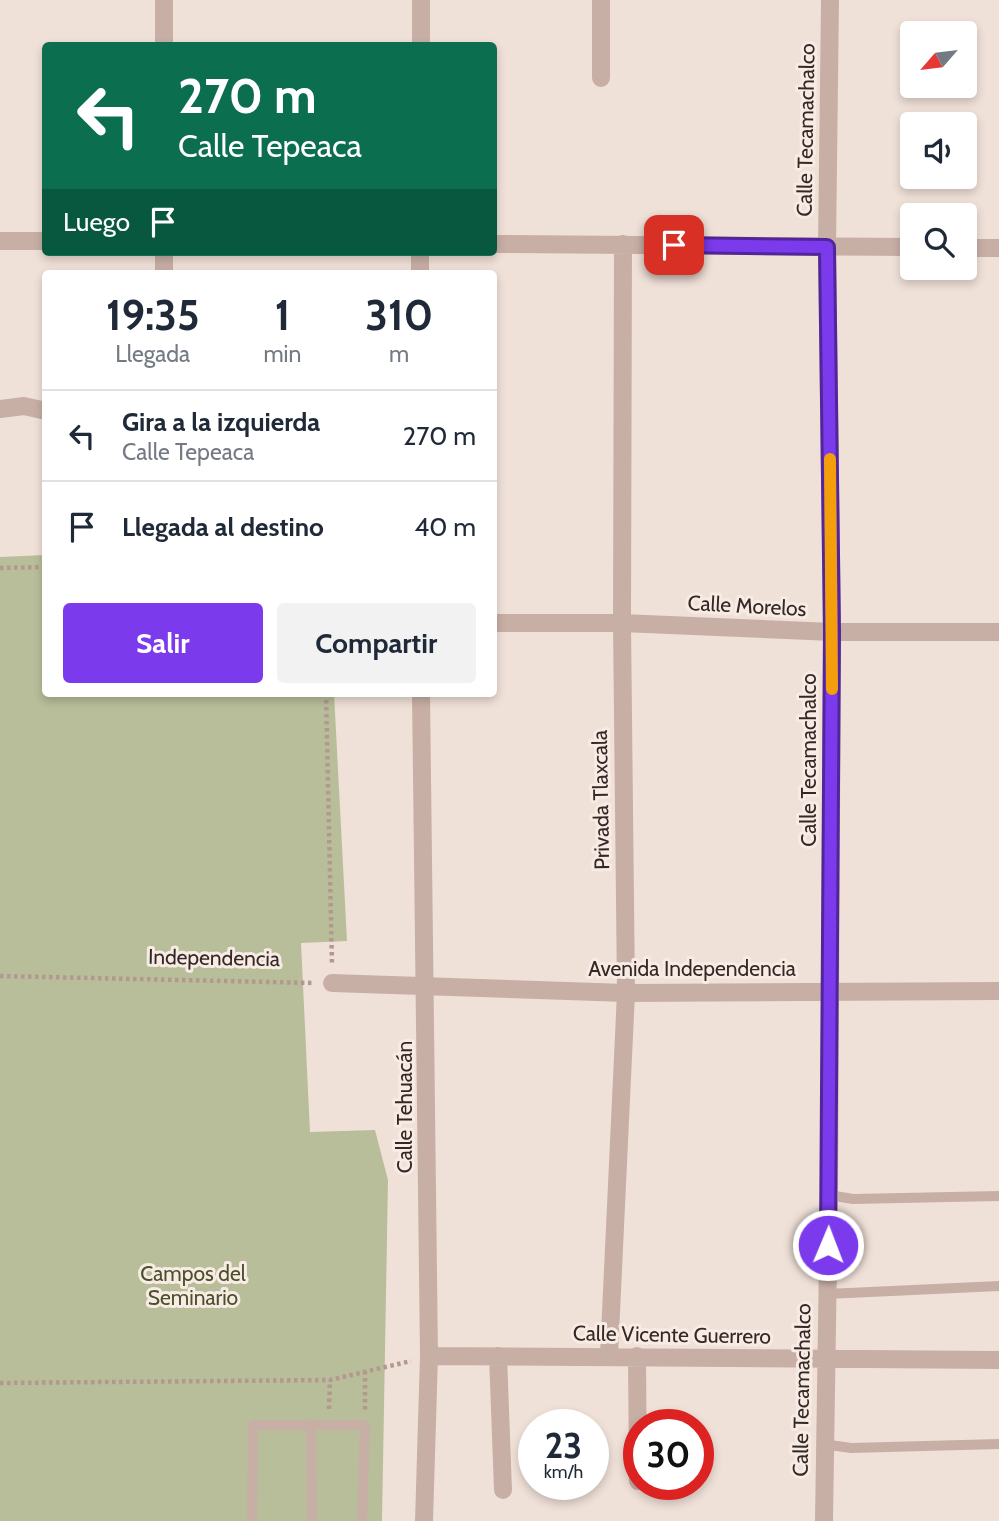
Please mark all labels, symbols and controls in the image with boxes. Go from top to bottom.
north arrow [900,21,976,98]
map controls [900,21,977,280]
street label: Calle Tecamachalco [791,43,820,217]
text: 270 m [178,66,317,125]
icon: left [63,70,154,161]
button: sound [900,112,977,189]
text: Calle Tepeaca [178,126,362,165]
icon: arrive [144,203,182,241]
button: search [900,203,977,280]
text: Luego [63,206,130,238]
pin [644,215,704,275]
icon: arrive [655,226,693,264]
text: 19:35 [106,289,200,341]
text: 1 [275,289,290,341]
text: 310 [365,289,433,341]
text: Llegada [115,340,190,368]
text: min [263,340,301,368]
text: m [389,340,409,368]
text: Gira a la izquierda [122,406,320,438]
icon: left [63,417,101,455]
text: 270 m [403,420,476,452]
text: Calle Tepeaca [122,438,254,466]
icon: arrive [63,508,101,546]
text: Llegada al destino [122,511,324,543]
text: 40 m [414,511,476,543]
street label: Calle Morelos [687,590,807,621]
button: Salir [63,603,263,683]
button: Compartir [277,603,476,683]
street label: Calle Tecamachalco [796,673,821,847]
street label: Privada Tlaxcala [587,730,614,870]
street label: Independencia [148,944,280,971]
street label: Avenida Independencia [588,956,796,981]
street label: Calle Tehuacán [392,1041,417,1173]
position arrow [791,1208,865,1282]
park label: Campos del Seminario [140,1261,246,1310]
street label: Calle Tecamachalco [787,1303,816,1477]
street label: Calle Vicente Guerrero [573,1320,771,1349]
speed limit sign: 30 [623,1409,714,1500]
text: 23 [545,1424,582,1467]
text: km/h [544,1461,583,1483]

